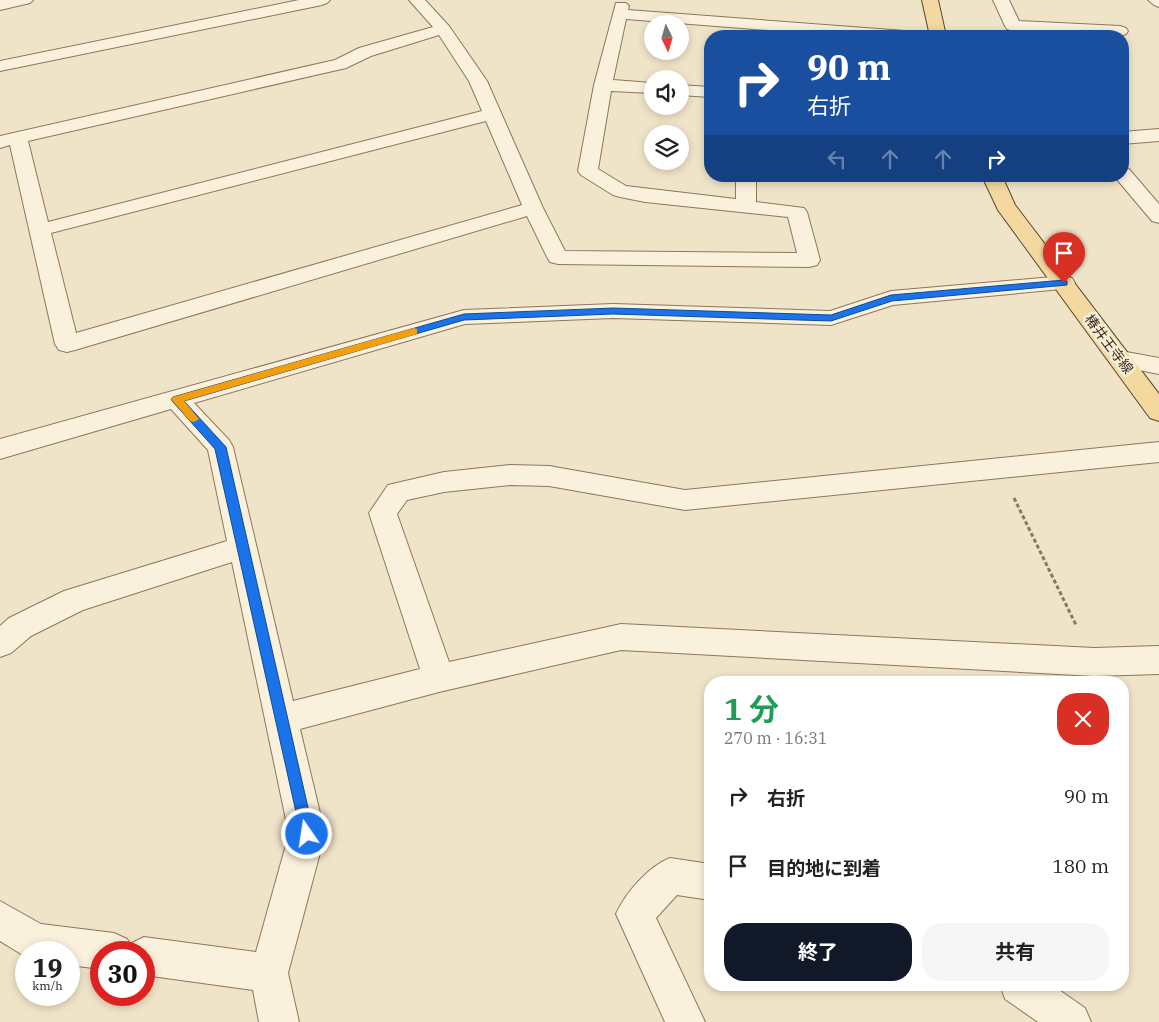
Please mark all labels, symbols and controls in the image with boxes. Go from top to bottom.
north arrow [644,15,689,60]
map controls [644,15,689,170]
text: 90 m [807,44,891,90]
icon: right [724,50,789,115]
button: sound [644,70,689,115]
text: 右折 [807,91,851,120]
button: layers [644,125,689,170]
icon: left [823,145,851,173]
icon: ahead [876,145,904,173]
icon: ahead [929,145,957,173]
icon: right [982,145,1010,173]
pin [1043,232,1085,283]
icon: arrive [1050,239,1078,267]
street label: 椿井王寺線 [1081,311,1137,377]
text: 1 分 [724,689,779,728]
button: close [1057,693,1109,745]
text: 270 m · 16:31 [724,728,827,748]
icon: right [724,782,752,810]
text: 90 m [1064,784,1109,808]
text: 右折 [767,786,805,810]
position arrow [280,807,332,859]
icon: arrive [724,852,752,880]
text: 180 m [1052,854,1109,878]
text: 目的地に到着 [767,856,881,880]
button: 終了 [724,923,912,981]
button: 共有 [922,923,1109,981]
speed limit sign: 30 [90,941,155,1006]
text: 19 [32,951,63,984]
text: km/h [32,978,63,993]

